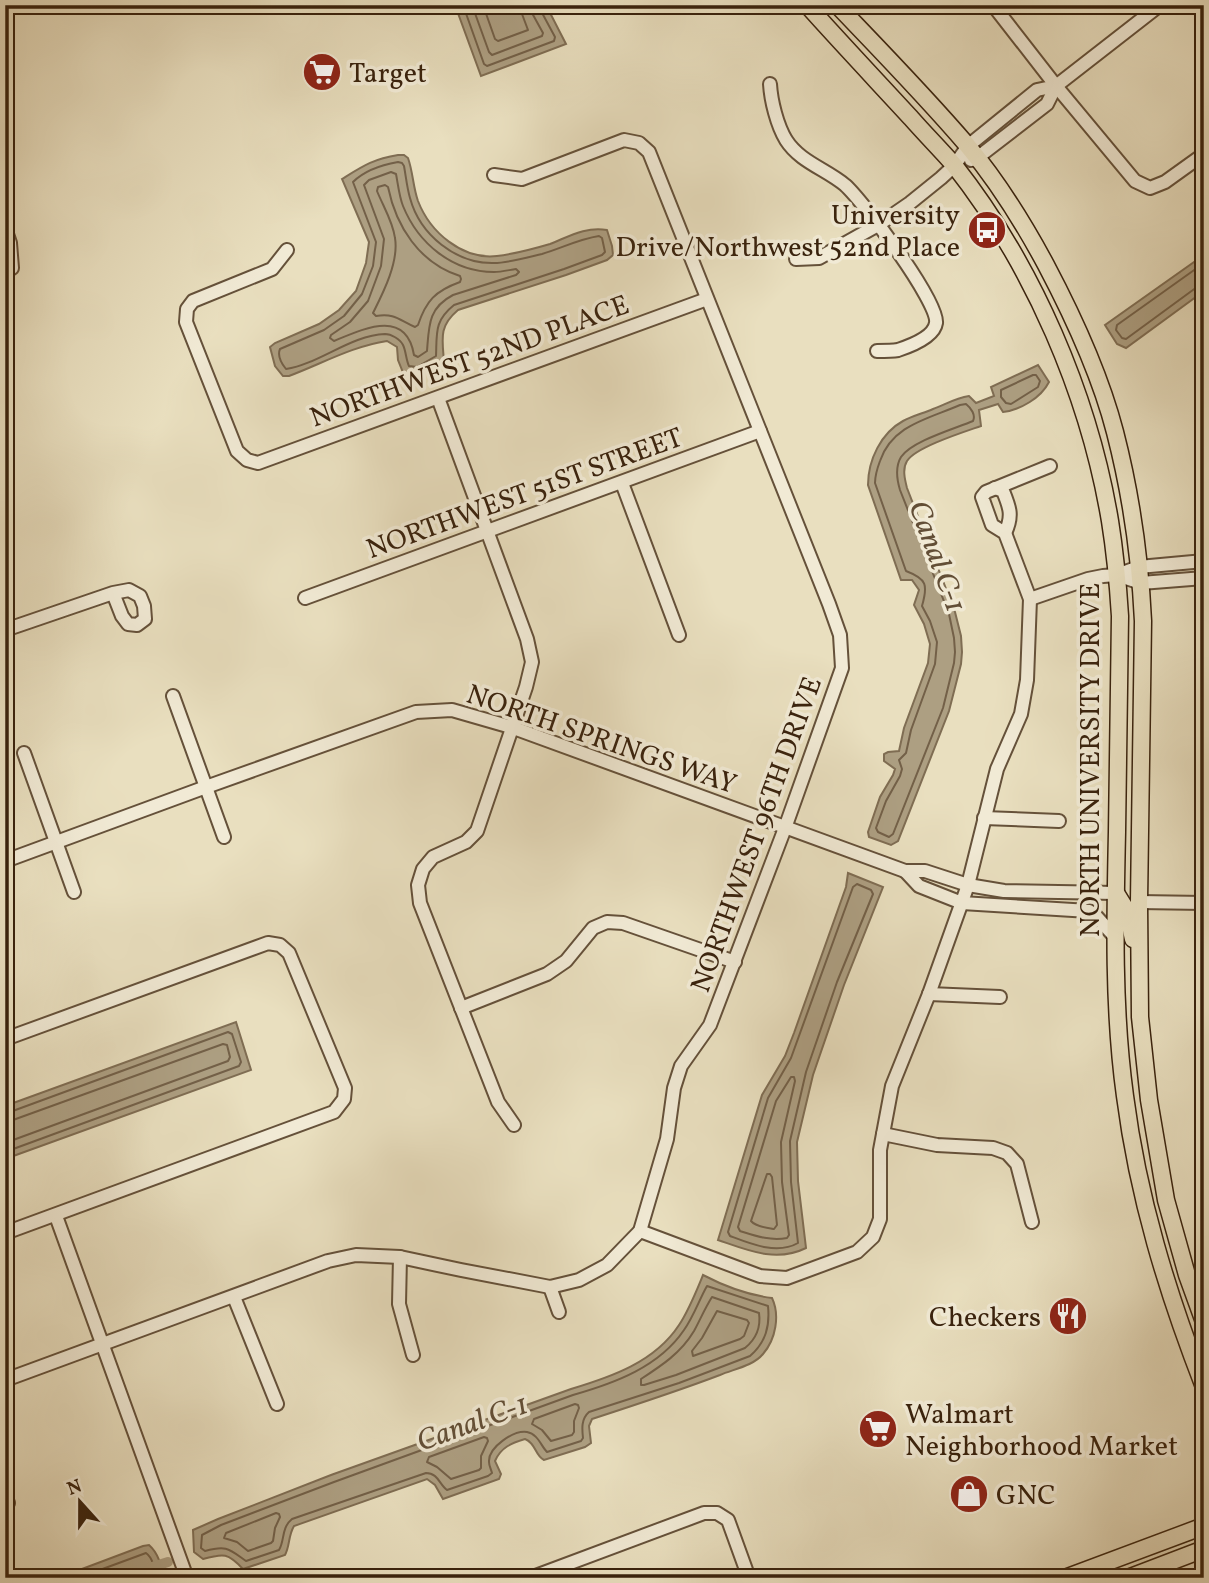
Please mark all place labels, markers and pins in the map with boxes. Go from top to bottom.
supermarket icon: Target [301,51,343,93]
place label: Target [349,55,427,94]
place label: University Drive/Northwest 52nd Place [616,197,960,268]
bus stop icon: University Drive/Northwest 52nd Place [966,209,1008,251]
restaurant icon: Checkers [1047,1295,1089,1337]
place label: Checkers [929,1299,1041,1338]
place label: Walmart Neighborhood Market [905,1396,1178,1467]
supermarket icon: Walmart Neighborhood Market [857,1408,899,1450]
shop icon: GNC [948,1473,990,1515]
place label: GNC [996,1477,1056,1516]

